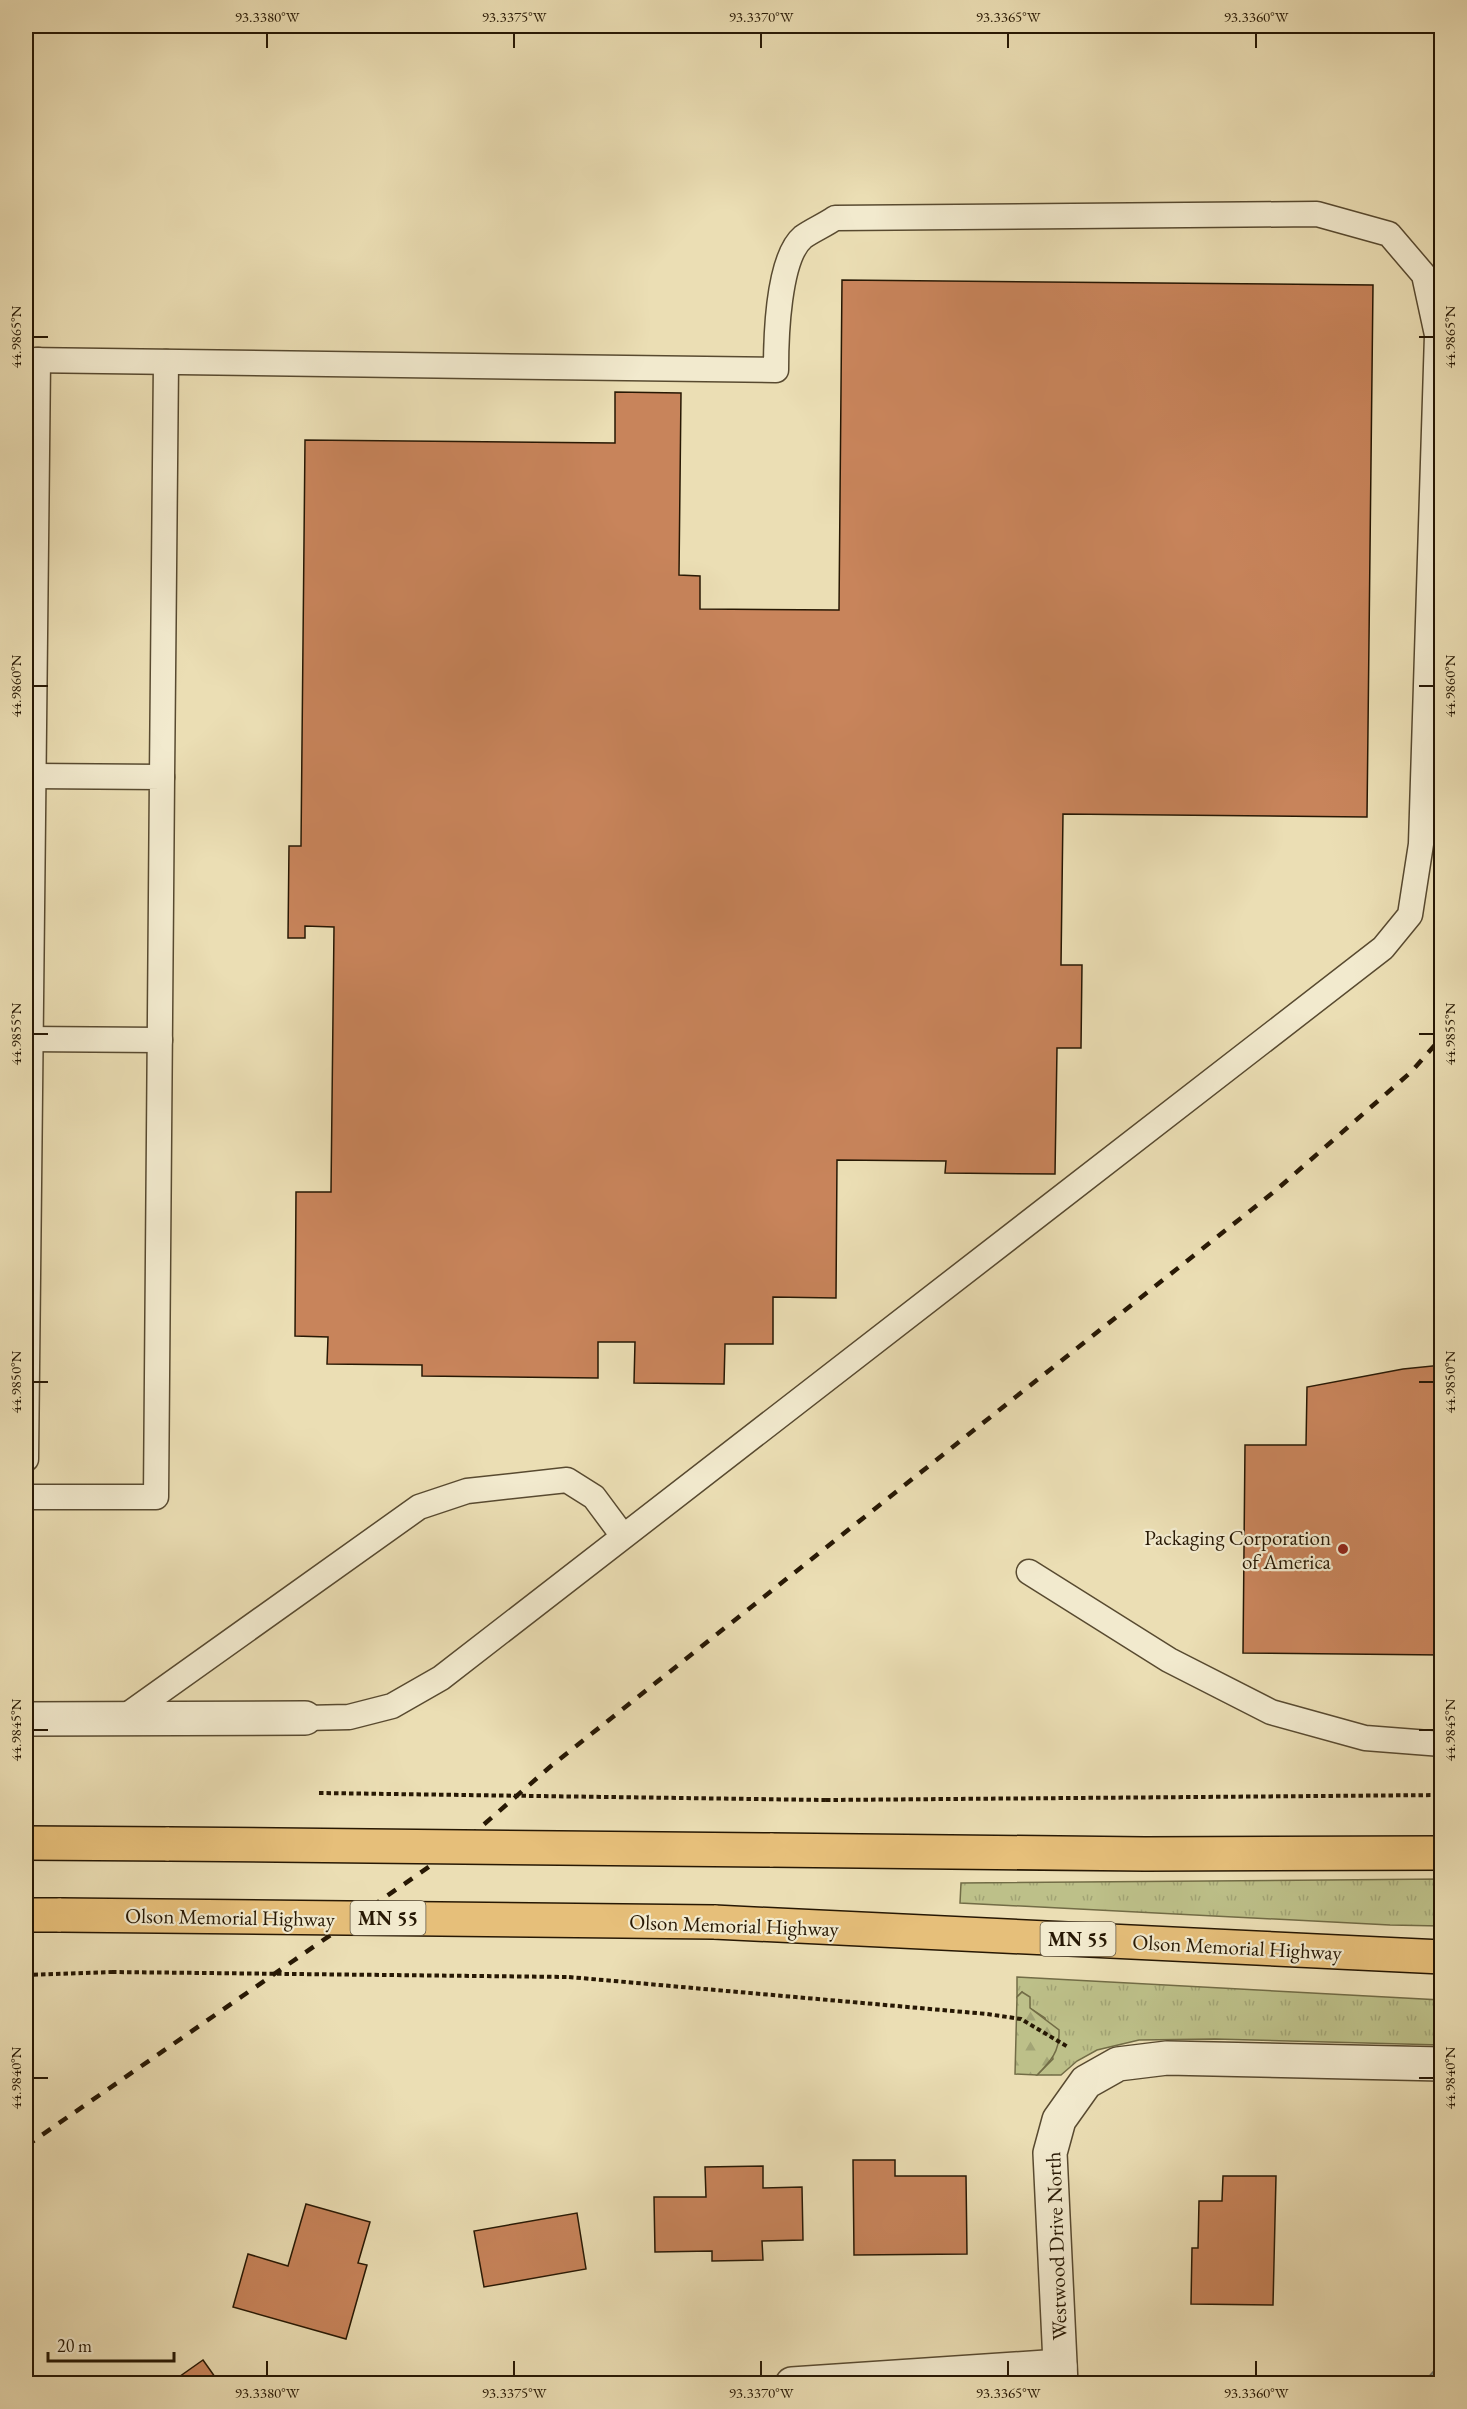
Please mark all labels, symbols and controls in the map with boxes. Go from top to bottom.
text: 93.3380°W [235,7,300,26]
text: 93.3375°W [482,7,547,26]
text: 93.3370°W [729,7,794,26]
text: 93.3365°W [976,7,1041,26]
text: 93.3360°W [1224,7,1289,26]
text: 44.9865°N [6,305,25,368]
text: 44.9865°N [1440,305,1459,368]
text: 44.9860°N [6,654,25,717]
text: 44.9860°N [1440,654,1459,717]
text: 44.9855°N [6,1002,25,1065]
text: 44.9855°N [1440,1002,1459,1065]
text: 44.9850°N [6,1350,25,1413]
text: 44.9850°N [1440,1350,1459,1413]
place label: Packaging Corporation of America [1144,1524,1332,1575]
marker: Packaging Corporation of America [1336,1542,1350,1556]
text: 44.9845°N [6,1698,25,1761]
text: 44.9845°N [1440,1698,1459,1761]
road number: MN 55 [350,1901,426,1935]
street label: Olson Memorial Highway [125,1902,336,1932]
street label: Olson Memorial Highway [629,1908,840,1942]
road number: MN 55 [1040,1922,1116,1956]
street label: Olson Memorial Highway [1132,1928,1343,1966]
text: 44.9840°N [6,2046,25,2109]
text: 44.9840°N [1440,2046,1459,2109]
street label: Westwood Drive North [1039,2151,1073,2341]
scale bar [48,2325,174,2363]
text: 20 m [57,2334,92,2357]
text: 93.3380°W [235,2383,300,2402]
text: 93.3375°W [482,2383,547,2402]
text: 93.3370°W [729,2383,794,2402]
text: 93.3365°W [976,2383,1041,2402]
text: 93.3360°W [1224,2383,1289,2402]

